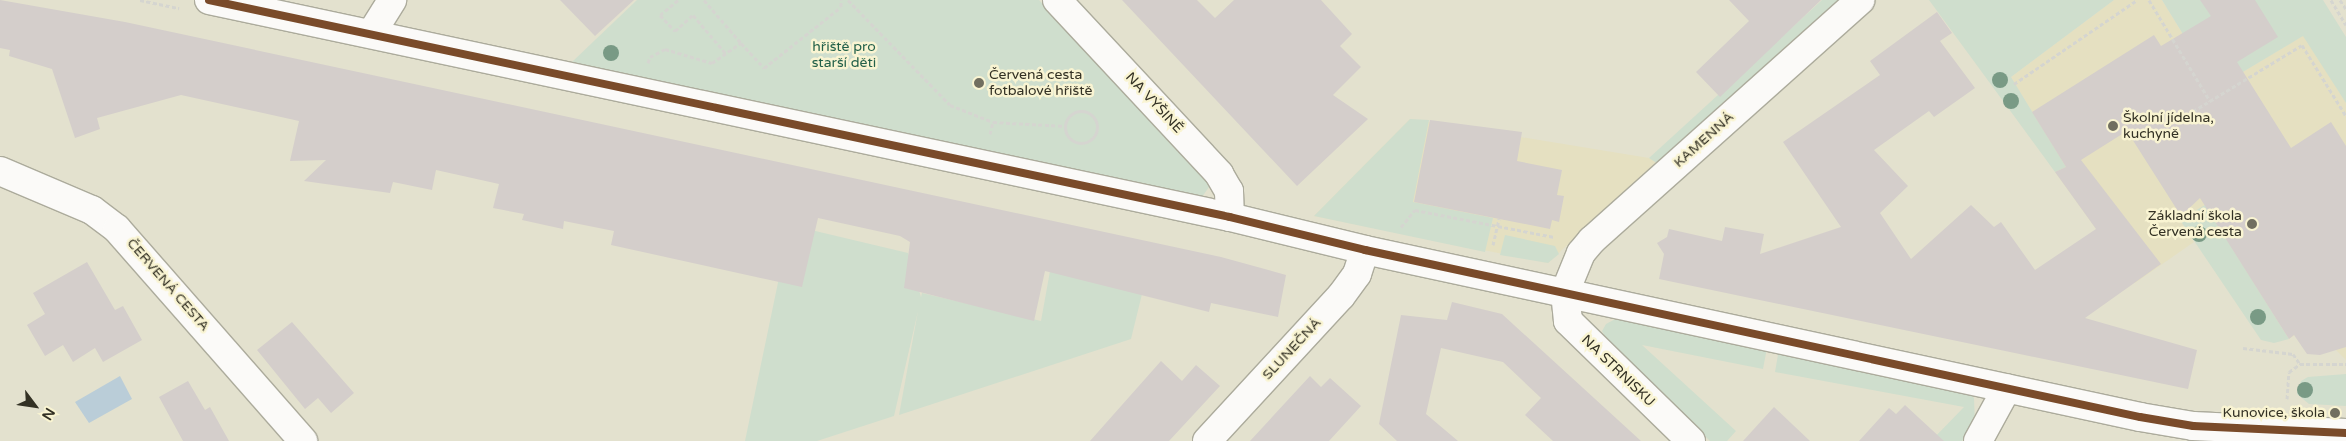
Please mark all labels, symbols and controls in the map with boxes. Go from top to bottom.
park label: hřiště pro starší děti [812,39,876,72]
place label: Červená cesta fotbalové hřiště [989,67,1092,100]
street label: NA VÝŠINĚ [1122,69,1186,137]
marker: Červená cesta fotbalové hřiště [973,77,985,89]
street label: KAMENNÁ [1671,109,1737,171]
place label: Školní jídelna, kuchyně [2123,110,2214,142]
marker: Školní jídelna, kuchyně [2107,120,2119,132]
place label: Základní škola Červená cesta [2148,208,2242,240]
marker: Základní škola Červená cesta [2246,218,2258,230]
street label: ČERVENÁ CESTA [123,235,213,335]
street label: SLUNEČNÁ [1259,315,1325,383]
street label: NA STRNISKU [1578,332,1658,410]
north arrow [10,381,60,431]
text: N [38,405,58,423]
place label: Kunovice, škola [2223,405,2325,421]
marker: Kunovice, škola [2329,407,2341,419]

